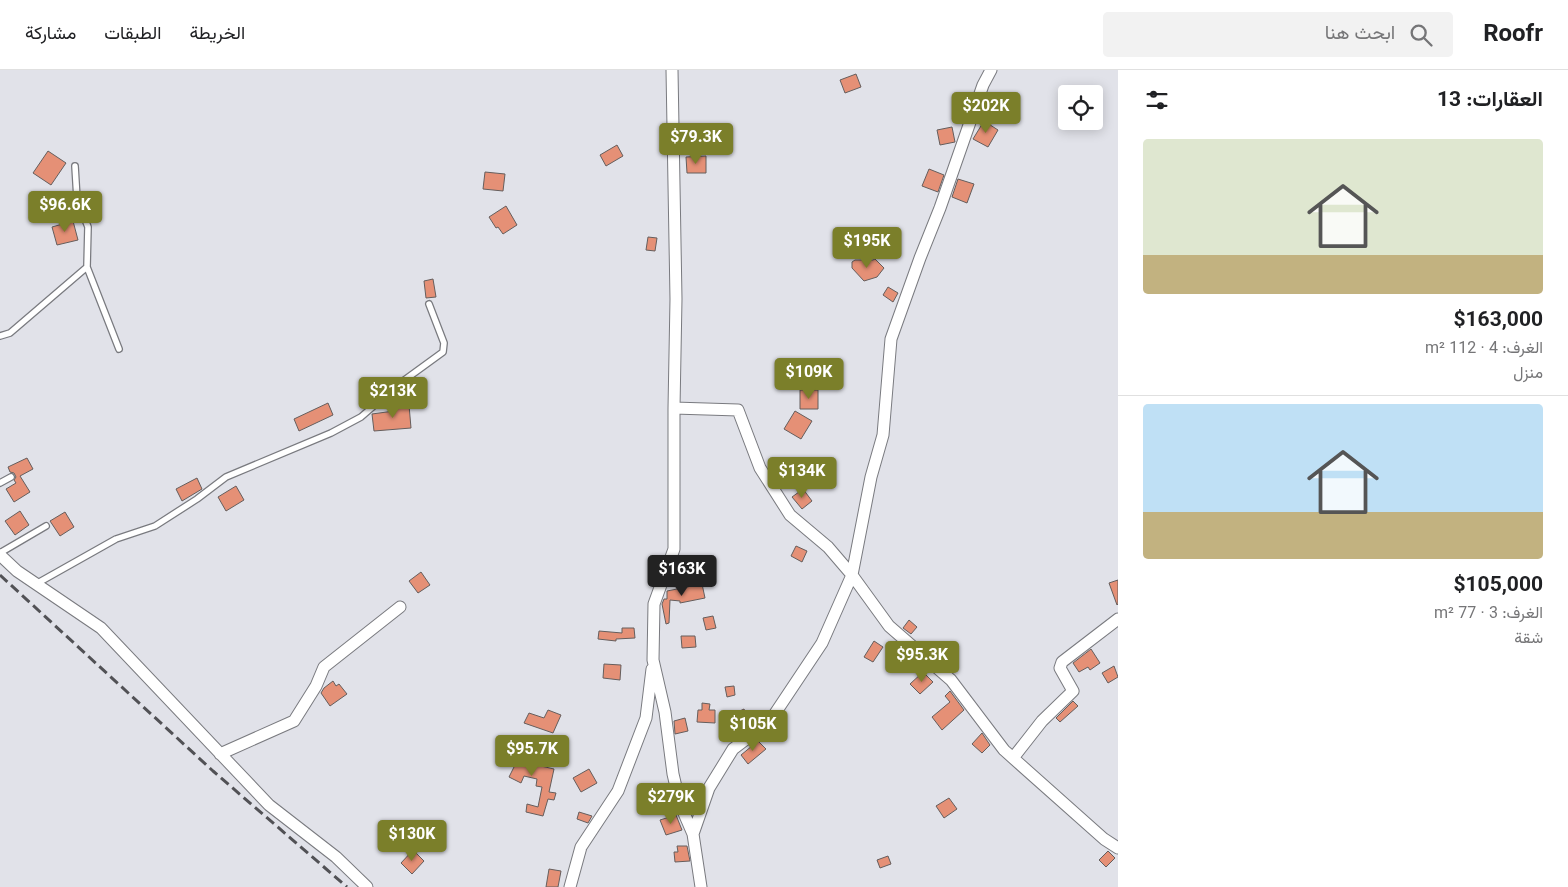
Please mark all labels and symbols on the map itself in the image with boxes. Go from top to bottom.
pin: $202K [951,92,1021,134]
pin: $79.3K [655,122,737,165]
pin: $96.6K [24,190,106,233]
pin: $195K [832,226,902,269]
pin: $109K [774,358,844,400]
pin: $213K [358,376,428,419]
pin: $134K [767,456,837,499]
pin: $163K [647,554,717,597]
pin: $95.3K [881,640,963,683]
pin: $105K [718,710,788,752]
pin: $95.7K [491,734,573,777]
pin: $279K [636,782,706,825]
pin: $130K [377,820,447,862]

